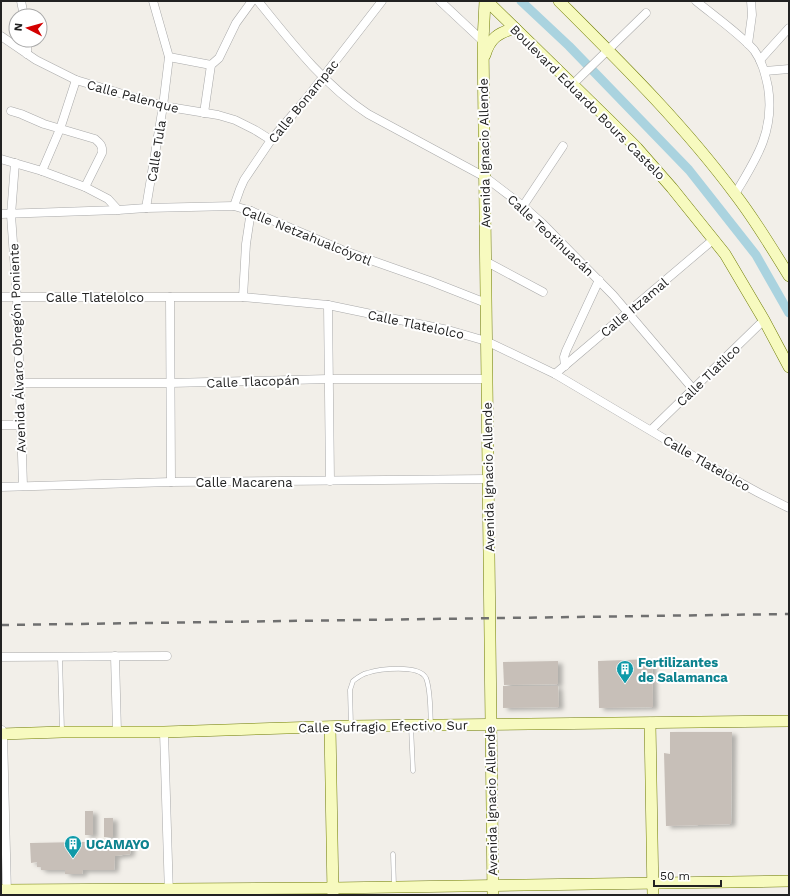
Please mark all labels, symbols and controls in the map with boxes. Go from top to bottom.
north arrow [8,8,48,48]
text: N [12,22,25,32]
street label: Boulevard Eduardo Bours Castelo [507,22,668,183]
street label: Calle Bonampac [265,57,342,146]
street label: Calle Palenque [85,77,181,116]
street label: Avenida Ignacio Allende [476,78,493,228]
street label: Calle Tula [144,119,169,183]
street label: Calle Teotihuacán [504,192,597,279]
street label: Calle Netzahualcóyotl [240,203,374,268]
street label: Avenida Álvaro Obregón Poniente [5,243,29,453]
street label: Calle Itzamal [598,275,671,340]
street label: Calle Tlatelolco [46,290,144,305]
street label: Calle Tlatelolco [366,307,466,342]
street label: Calle Tlatilco [673,341,743,409]
street label: Calle Tlacopán [206,372,300,391]
street label: Avenida Ignacio Allende [480,402,497,552]
street label: Calle Tlatelolco [660,432,753,495]
street label: Calle Macarena [195,475,293,490]
place label: Fertilizantes de Salamanca [638,655,728,685]
building icon: Fertilizantes de Salamanca [615,659,635,684]
street label: Calle Sufragio Efectivo Sur [298,718,468,735]
street label: Avenida Ignacio Allende [483,726,500,876]
building icon: UCAMAYO [63,834,83,859]
place label: UCAMAYO [86,837,150,852]
scale bar [654,862,721,888]
text: 50 m [660,869,690,883]

